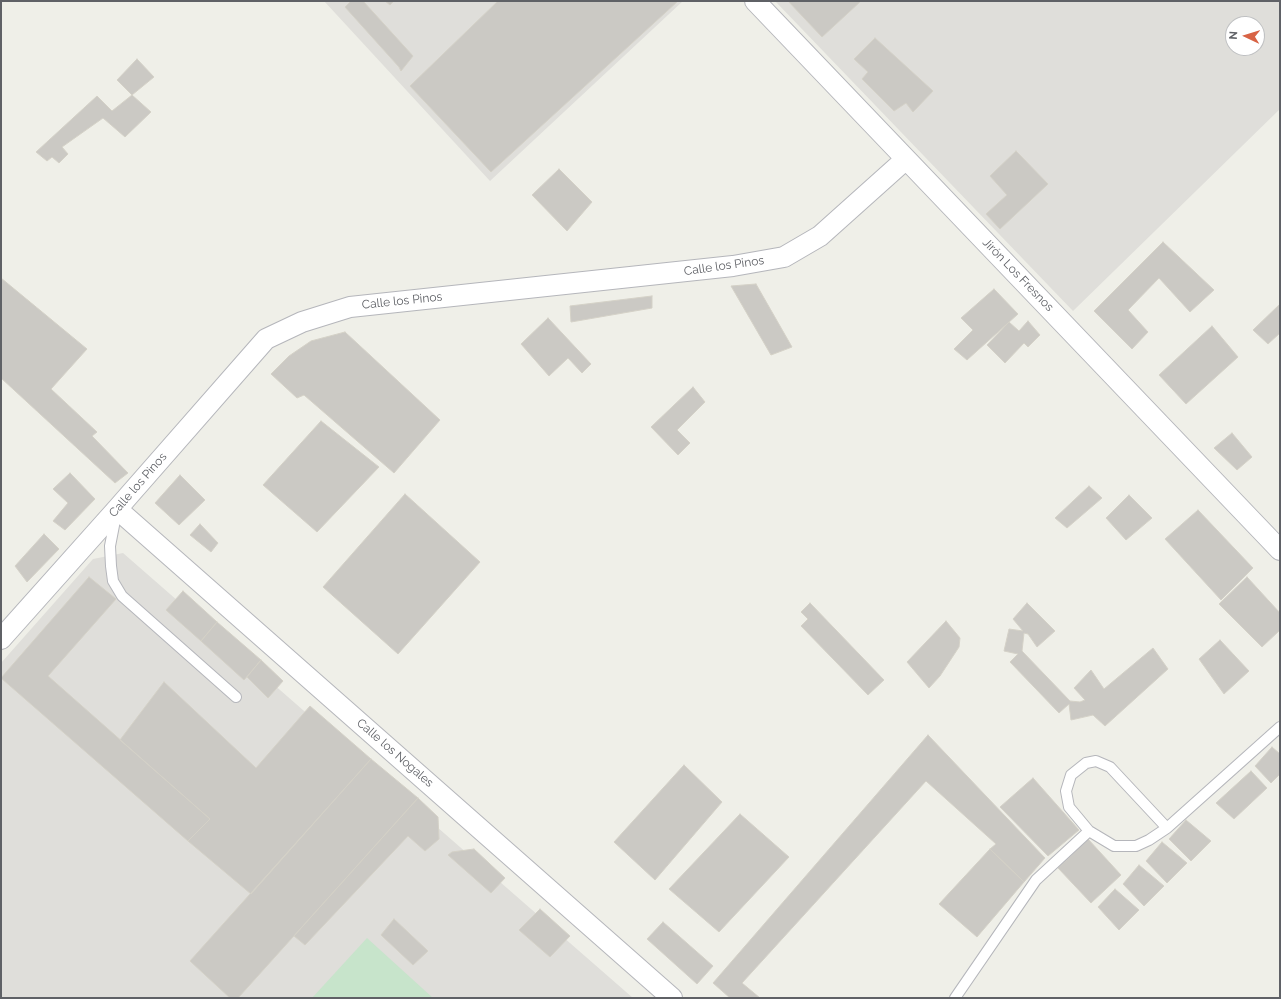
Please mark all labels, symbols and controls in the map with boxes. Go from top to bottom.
north arrow [1225,16,1265,56]
text: N [1227,31,1240,40]
street label: Jirón Los Fresnos [980,236,1056,314]
street label: Calle los Pinos [683,253,765,279]
street label: Calle los Pinos [361,290,443,312]
street label: Calle los Pinos [106,450,170,520]
street label: Calle los Nogales [354,716,436,790]

